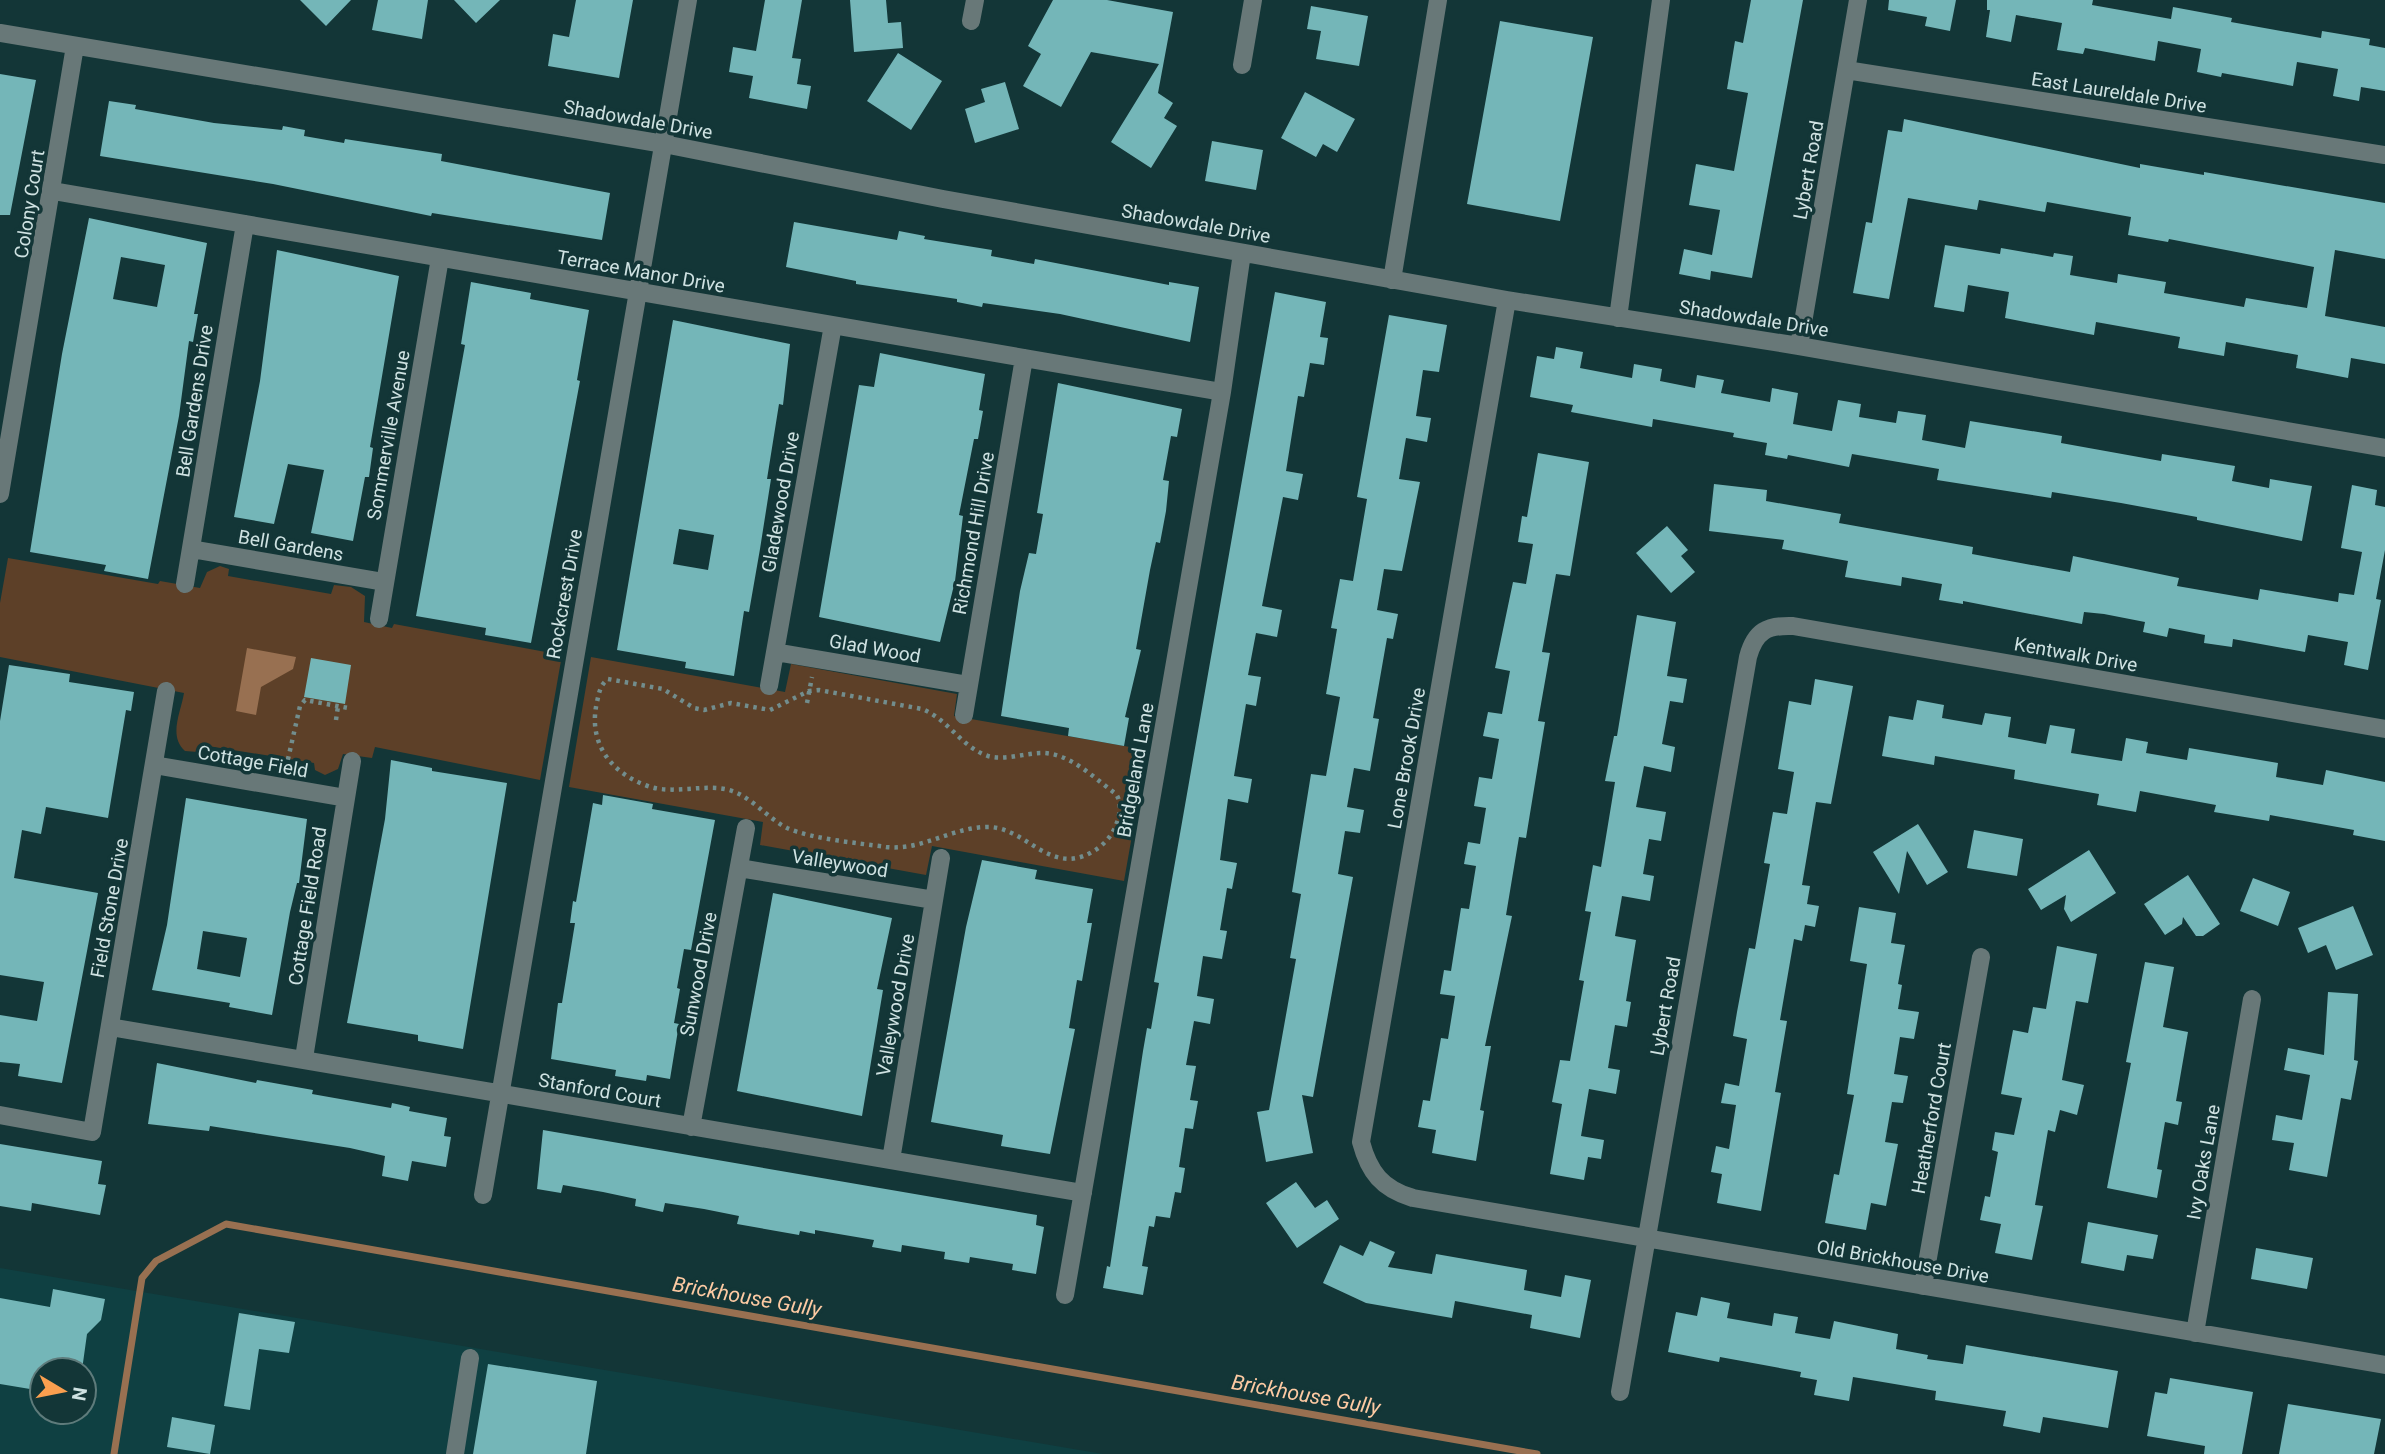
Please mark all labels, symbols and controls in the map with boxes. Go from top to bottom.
street label: East Laureldale Drive [2030,67,2208,118]
street label: Shadowdale Drive [562,95,714,144]
street label: Lybert Road [1788,119,1829,221]
street label: Colony Court [10,148,49,260]
street label: Shadowdale Drive [1120,199,1272,248]
street label: Terrace Manor Drive [555,245,727,298]
street label: Shadowdale Drive [1678,295,1830,342]
street label: Bell Gardens Drive [171,323,218,479]
street label: Sommerville Avenue [362,348,415,522]
street label: Gladewood Drive [757,430,804,574]
street label: Richmond Hill Drive [948,450,999,616]
street label: Bell Gardens [236,525,345,566]
street label: Rockcrest Drive [542,527,587,661]
street label: Glad Wood [827,629,922,668]
street label: Kentwalk Drive [2012,632,2139,677]
street label: Lone Brook Drive [1383,686,1430,831]
street label: Bridgeland Lane [1112,701,1159,839]
street label: Cottage Field [196,740,310,783]
street label: Cottage Field Road [284,825,331,987]
street label: Field Stone Drive [86,836,133,980]
street label: Valleywood [790,845,890,882]
street label: Sunwood Drive [675,910,722,1038]
street label: Valleywood Drive [872,932,919,1078]
street label: Lybert Road [1645,955,1686,1057]
street label: Heatherford Court [1907,1041,1956,1196]
street label: Stanford Court [537,1068,663,1113]
street label: Ivy Oaks Lane [2182,1103,2225,1222]
street label: Old Brickhouse Drive [1815,1235,1991,1288]
water label: Brickhouse Gully [671,1272,825,1322]
north arrow [28,1356,98,1426]
water label: Brickhouse Gully [1230,1370,1384,1420]
text: N [67,1385,92,1402]

